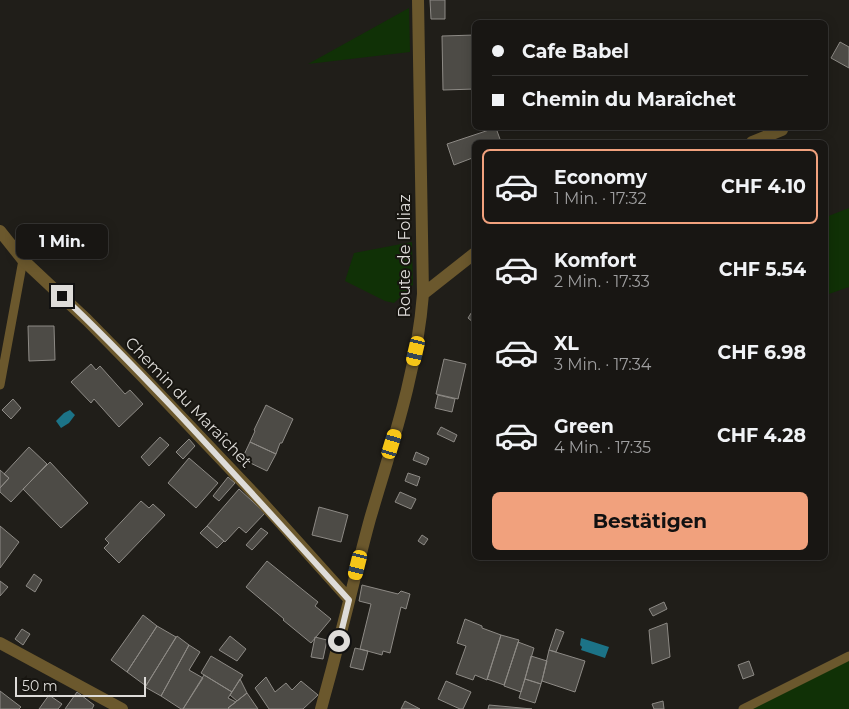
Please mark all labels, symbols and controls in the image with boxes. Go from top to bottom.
text: Cafe Babel [522,40,629,63]
text: Chemin du Maraîchet [522,88,736,111]
icon: car [494,164,539,209]
text: Economy [554,166,647,189]
text: CHF 4.10 [721,175,806,198]
text: 1 Min. · 17:32 [554,189,646,208]
street label: Route de Foliaz [395,194,414,318]
callout: 1 Min. [16,224,108,258]
text: 1 Min. [39,232,85,251]
icon: car [494,247,539,292]
text: Komfort [554,249,636,272]
text: CHF 5.54 [719,258,806,281]
text: 2 Min. · 17:33 [554,272,650,291]
route end [51,285,73,307]
icon: car [494,330,539,375]
text: XL [554,332,579,355]
street label: Chemin du Maraîchet [121,333,256,472]
car [405,335,426,367]
text: CHF 6.98 [717,341,806,364]
text: 3 Min. · 17:34 [554,355,651,374]
icon: car [494,413,539,458]
text: Green [554,415,614,438]
text: CHF 4.28 [717,424,806,447]
car [380,427,403,461]
text: 4 Min. · 17:35 [554,438,651,457]
button: Bestätigen [492,492,808,550]
car [347,549,368,581]
route start [328,630,350,652]
scale bar [15,674,146,697]
text: 50 m [22,677,58,695]

